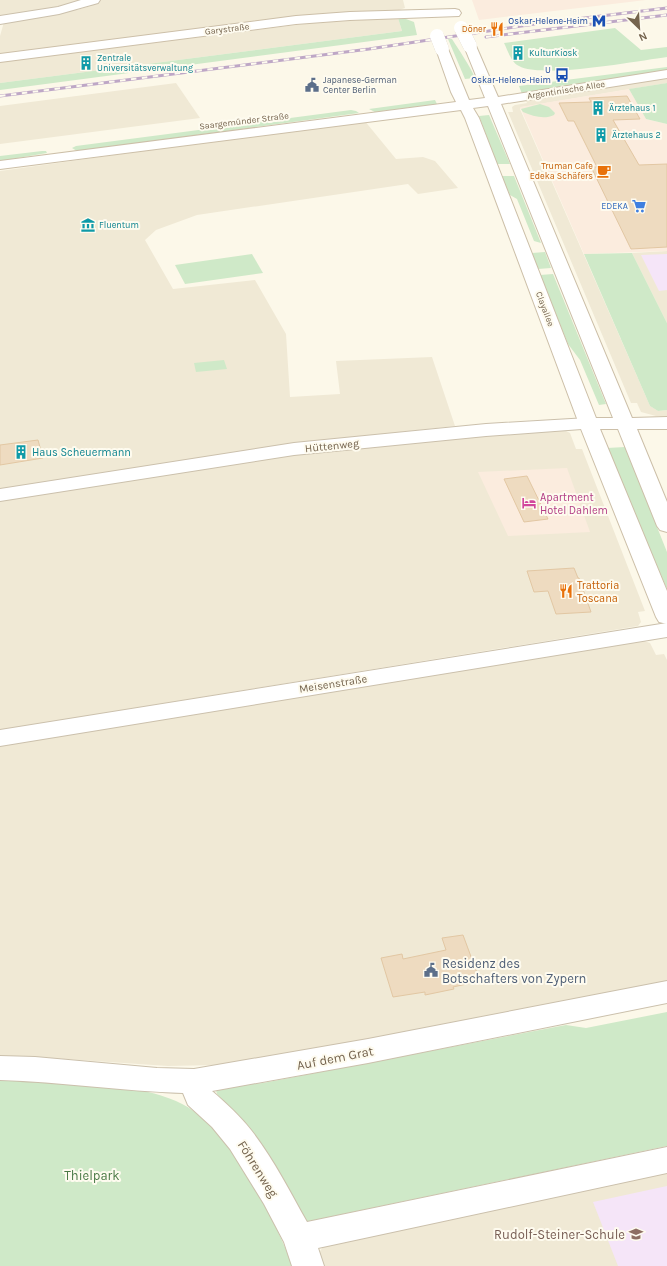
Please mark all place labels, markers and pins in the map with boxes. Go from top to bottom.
metro station icon: Oskar-Helene-Heim [591,13,607,29]
place label: Oskar-Helene-Heim [508,16,588,26]
restaurant icon: Döner [489,21,505,37]
place label: Döner [462,24,487,34]
building icon: KulturKiosk [510,45,526,61]
place label: KulturKiosk [529,48,577,58]
place label: Zentrale Universitätsverwaltung [97,53,193,73]
building icon: Zentrale Universitätsverwaltung [78,55,94,71]
place label: U Oskar-Helene-Heim [471,65,551,85]
bus stop icon: U Oskar-Helene-Heim [554,67,570,83]
place label: Japanese-German Center Berlin [323,75,397,95]
public building icon: Japanese-German Center Berlin [304,77,320,93]
building icon: Ärztehaus 1 [590,100,606,116]
place label: Ärztehaus 1 [609,103,655,113]
building icon: Ärztehaus 2 [593,127,609,143]
place label: Ärztehaus 2 [612,130,661,140]
place label: Truman Cafe Edeka Schäfers [530,161,593,181]
cafe icon: Truman Cafe Edeka Schäfers [596,163,612,179]
supermarket icon: EDEKA [631,198,647,214]
place label: EDEKA [601,201,628,211]
museum icon: Fluentum [80,217,96,233]
place label: Fluentum [99,220,139,230]
building icon: Haus Scheuermann [13,444,29,460]
place label: Haus Scheuermann [32,446,131,459]
place label: Apartment Hotel Dahlem [540,491,608,517]
hotel icon: Apartment Hotel Dahlem [521,495,537,511]
place label: Trattoria Toscana [577,579,619,605]
restaurant icon: Trattoria Toscana [558,583,574,599]
place label: Residenz des Botschafters von Zypern [442,956,586,986]
public building icon: Residenz des Botschafters von Zypern [423,962,439,978]
school or university icon: Rudolf-Steiner-Schule [628,1226,644,1242]
place label: Rudolf-Steiner-Schule [494,1227,625,1242]

